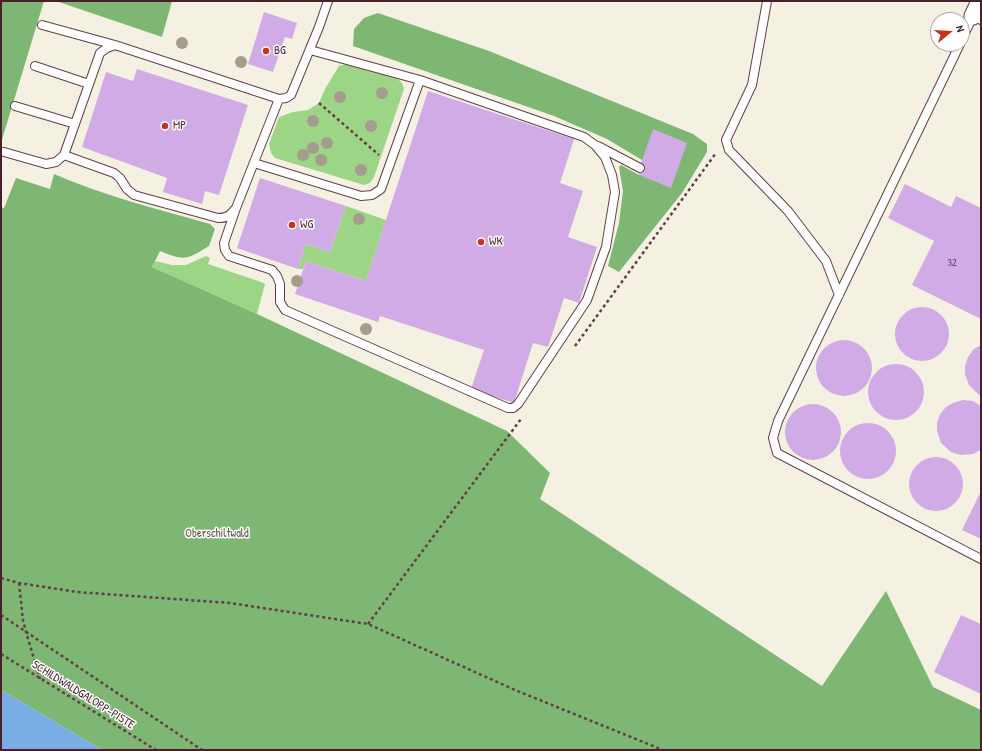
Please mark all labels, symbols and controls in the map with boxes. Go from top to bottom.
north arrow [930,12,970,52]
text: N [953,24,968,34]
place label: BG [274,44,286,58]
marker: BG [261,46,271,56]
place label: MP [173,119,186,133]
marker: MP [160,121,170,131]
place label: WG [300,218,313,232]
marker: WG [287,220,297,230]
place label: WK [489,235,503,249]
marker: WK [476,237,486,247]
house number: 32 [947,257,957,269]
park label: Oberschiltwald [185,527,249,541]
street label: SCHILDWALDGALOPP-PISTE [29,658,137,732]

